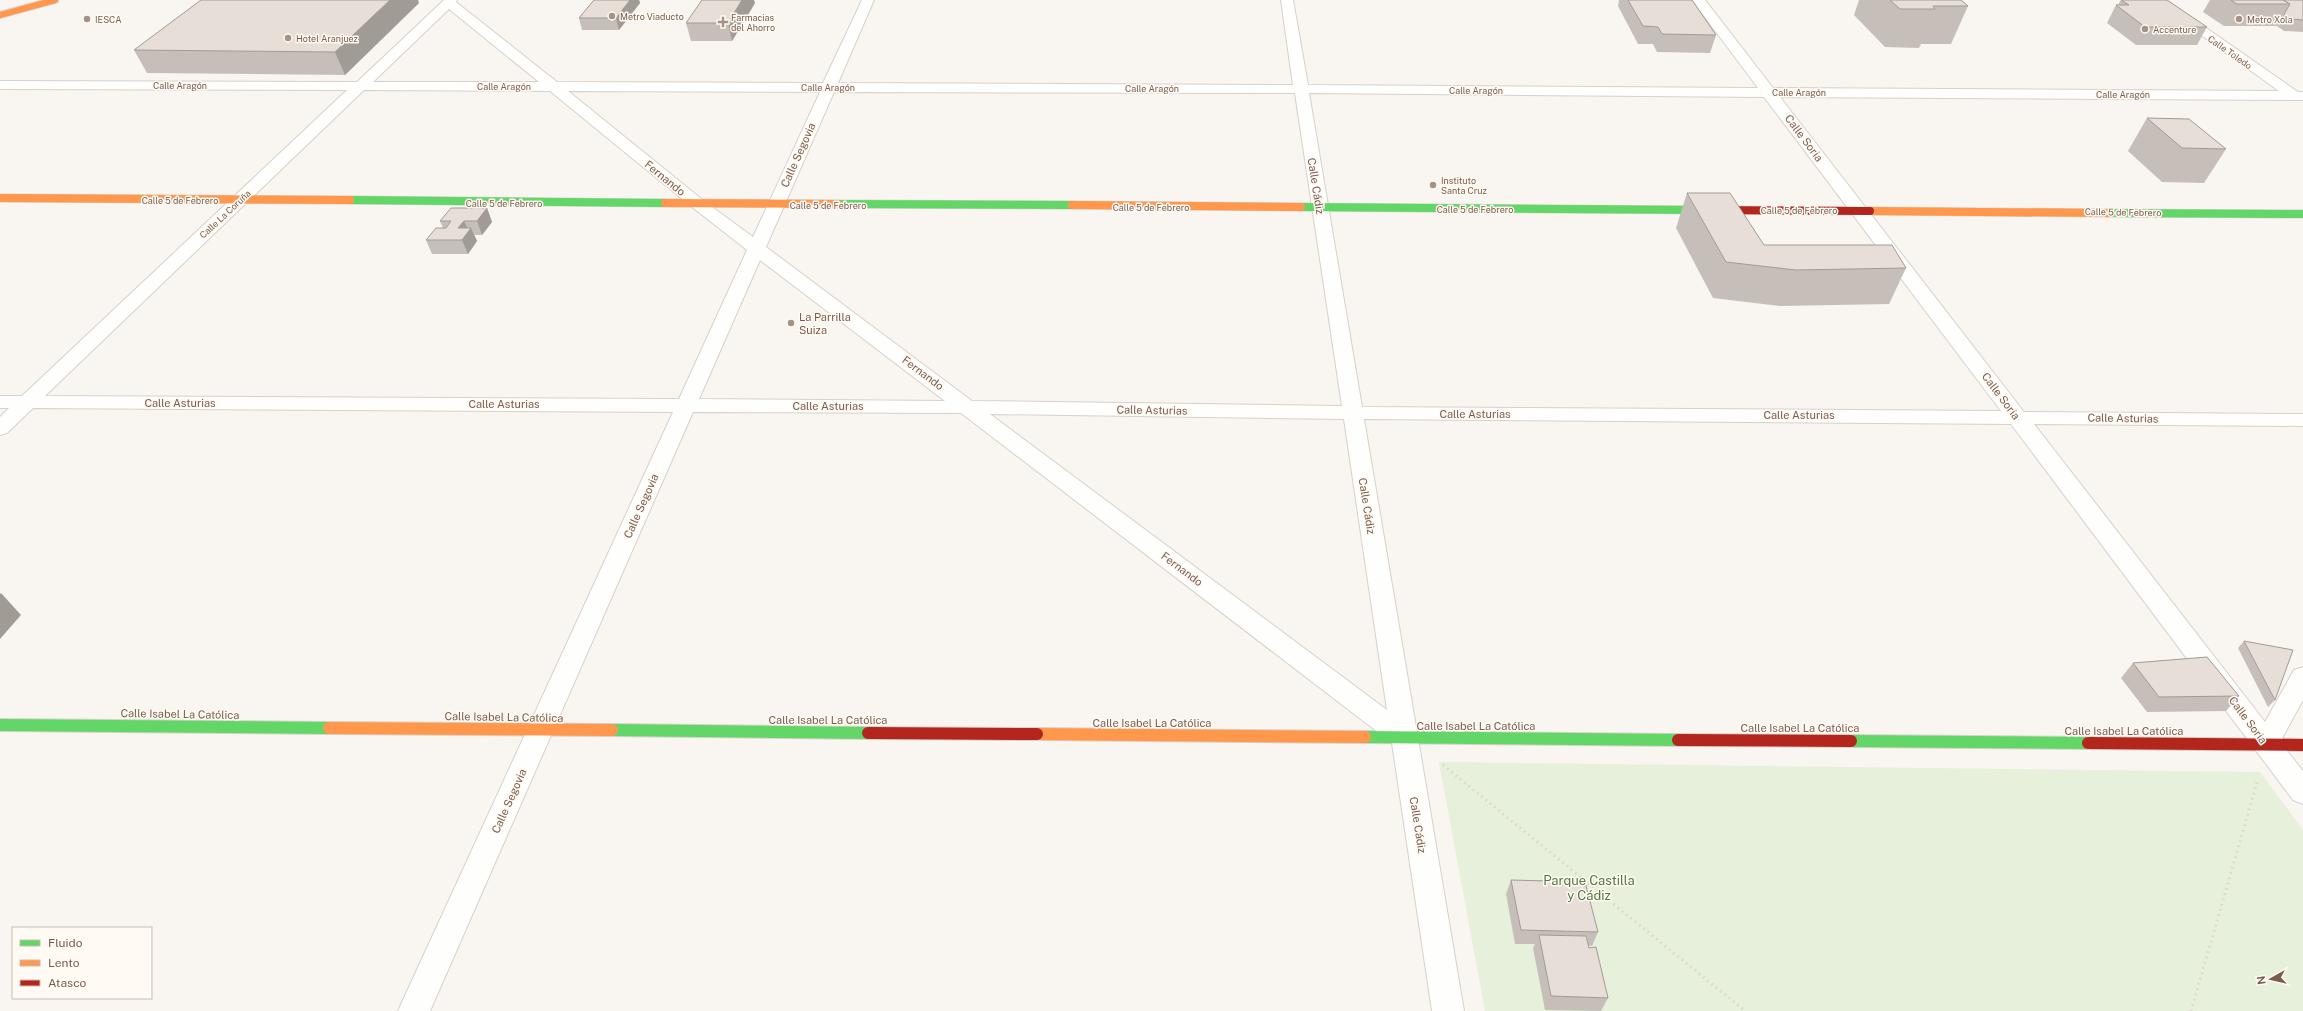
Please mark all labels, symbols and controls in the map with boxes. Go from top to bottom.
marker: Metro Viaducto [607,11,617,21]
place label: Metro Viaducto [620,11,684,22]
place label: Farmacias del Ahorro [731,12,775,33]
marker: IESCA [82,14,92,24]
place label: IESCA [95,14,122,25]
marker: Metro Xola [2234,14,2244,24]
place label: Metro Xola [2247,14,2293,25]
marker: Farmacias del Ahorro [718,17,728,27]
marker: Accenture [2140,24,2150,34]
place label: Accenture [2153,24,2196,35]
marker: Hotel Aranjuez [283,33,293,43]
place label: Hotel Aranjuez [296,33,358,44]
street label: Calle Toledo [2206,33,2254,71]
street label: Calle Aragón [153,80,207,91]
street label: Calle Aragón [477,81,531,92]
street label: Calle Aragón [801,82,855,93]
street label: Calle Aragón [1125,83,1179,94]
street label: Calle Aragón [1449,85,1503,96]
street label: Calle Aragón [1772,87,1826,98]
street label: Calle Aragón [2096,89,2150,100]
street label: Calle Soria [1783,112,1825,164]
street label: Calle Segovia [778,121,818,189]
street label: Calle Cádiz [1306,157,1326,215]
street label: Fernando [642,158,688,198]
place label: Instituto Santa Cruz [1441,175,1487,196]
marker: Instituto Santa Cruz [1428,180,1438,190]
street label: Calle La Coruña [197,188,253,240]
street label: Calle 5 de Febrero [142,195,218,206]
street label: Calle 5 de Febrero [466,198,542,209]
street label: Calle 5 de Febrero [790,200,866,211]
street label: Calle 5 de Febrero [1113,202,1189,213]
street label: Calle 5 de Febrero [1437,204,1513,215]
street label: Calle 5 de Febrero [1761,205,1837,216]
street label: Calle 5 de Febrero [2085,206,2161,218]
place label: La Parrilla Suiza [799,311,851,336]
marker: La Parrilla Suiza [786,318,796,328]
street label: Fernando [900,354,946,392]
street label: Calle Soria [1980,370,2022,422]
street label: Calle Asturias [144,397,216,409]
street label: Calle Asturias [468,398,540,410]
street label: Calle Asturias [792,400,864,412]
street label: Calle Asturias [1116,403,1188,417]
street label: Calle Asturias [1439,408,1511,420]
street label: Calle Asturias [1763,409,1835,421]
street label: Calle Asturias [2087,411,2159,425]
street label: Calle Segovia [621,472,661,540]
street label: Calle Cádiz [1357,477,1377,535]
street label: Fernando [1159,550,1205,588]
street label: Calle Soria [2227,694,2269,746]
street label: Calle Isabel La Católica [120,707,240,721]
street label: Calle Isabel La Católica [444,710,564,724]
street label: Calle Isabel La Católica [769,714,887,726]
street label: Calle Isabel La Católica [1093,717,1211,729]
street label: Calle Isabel La Católica [1417,720,1535,732]
street label: Calle Isabel La Católica [1741,722,1859,734]
street label: Calle Isabel La Católica [2065,725,2183,737]
street label: Calle Segovia [489,767,529,835]
street label: Calle Cádiz [1408,796,1428,854]
park label: Parque Castilla y Cádiz [1543,873,1635,903]
legend [12,927,152,999]
text: Fluido [48,936,83,950]
text: Lento [48,956,80,970]
north arrow [2251,959,2291,999]
text: N [2255,975,2268,985]
text: Atasco [48,976,87,990]

